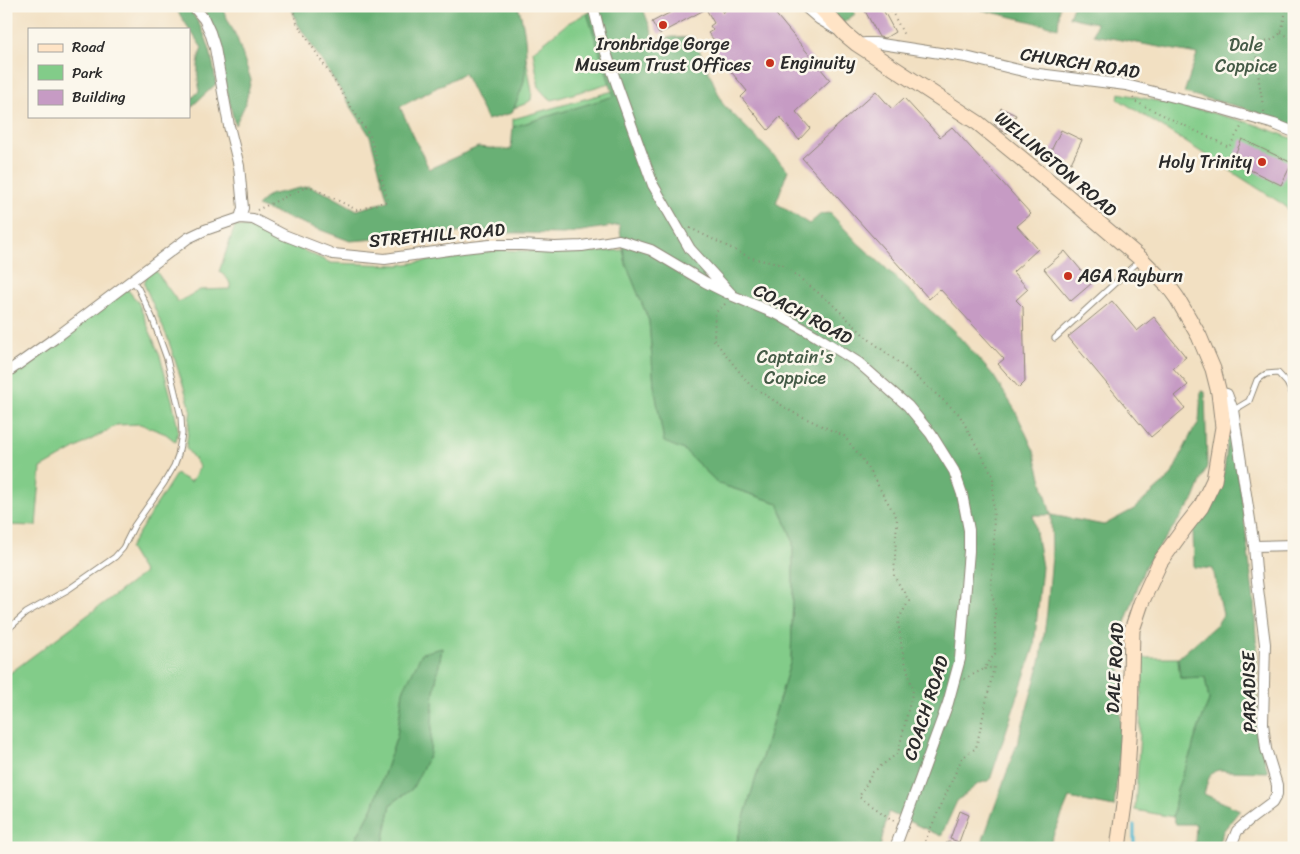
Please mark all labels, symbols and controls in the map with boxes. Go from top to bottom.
marker: Ironbridge Gorge Museum Trust Offices [657,19,669,31]
legend [28,28,190,118]
place label: Ironbridge Gorge Museum Trust Offices [575,28,752,81]
park label: Dale Coppice [1215,29,1277,82]
text: Road [72,34,105,60]
street label: CHURCH ROAD [1018,38,1142,88]
place label: Enginuity [780,47,856,79]
marker: Enginuity [764,57,776,69]
text: Park [72,60,103,86]
text: Building [72,84,126,110]
street label: WELLINGTON ROAD [987,103,1125,225]
place label: Holy Trinity [1158,146,1253,178]
marker: Holy Trinity [1256,156,1268,168]
street label: STRETHILL ROAD [368,213,507,257]
place label: AGA Rayburn [1077,260,1183,292]
marker: AGA Rayburn [1062,270,1074,282]
street label: COACH ROAD [748,274,859,354]
park label: Captain's Coppice [757,341,834,394]
street label: DALE ROAD [1097,622,1133,714]
street label: PARADISE [1232,650,1266,733]
street label: COACH ROAD [894,651,958,765]

